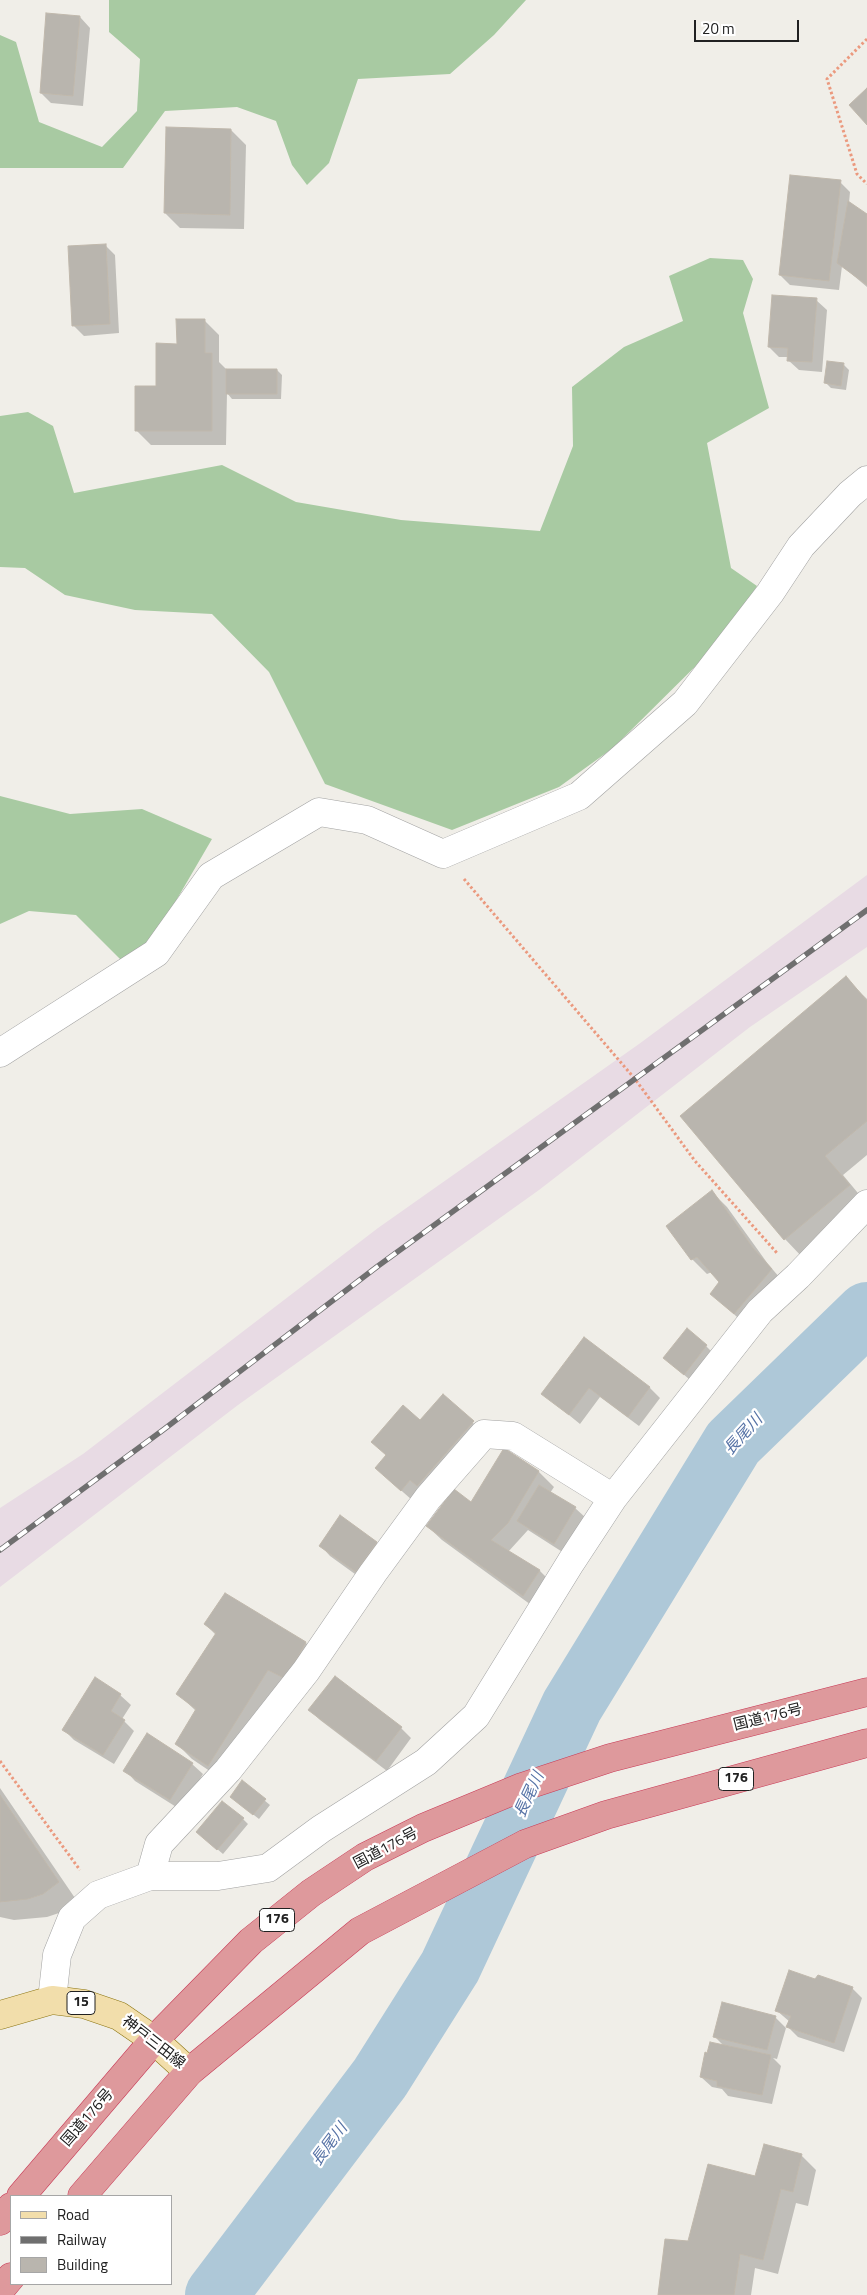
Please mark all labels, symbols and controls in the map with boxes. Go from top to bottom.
scale bar [697,10,802,42]
text: 20 m [702,17,735,40]
water label: 長尾川 [721,1411,767,1459]
street label: 国道176号 [732,1701,804,1735]
road number: 176 [718,1768,754,1790]
water label: 長尾川 [511,1769,549,1821]
street label: 国道176号 [351,1825,421,1873]
road number: 176 [260,1908,294,1932]
road number: 15 [67,1992,95,2015]
street label: 神戸三田線 [118,2013,188,2073]
street label: 国道176号 [58,2086,118,2150]
water label: 長尾川 [308,2120,352,2170]
legend [10,2195,172,2285]
text: Road [57,2203,89,2226]
text: Railway [57,2228,107,2251]
text: Building [57,2253,108,2276]

